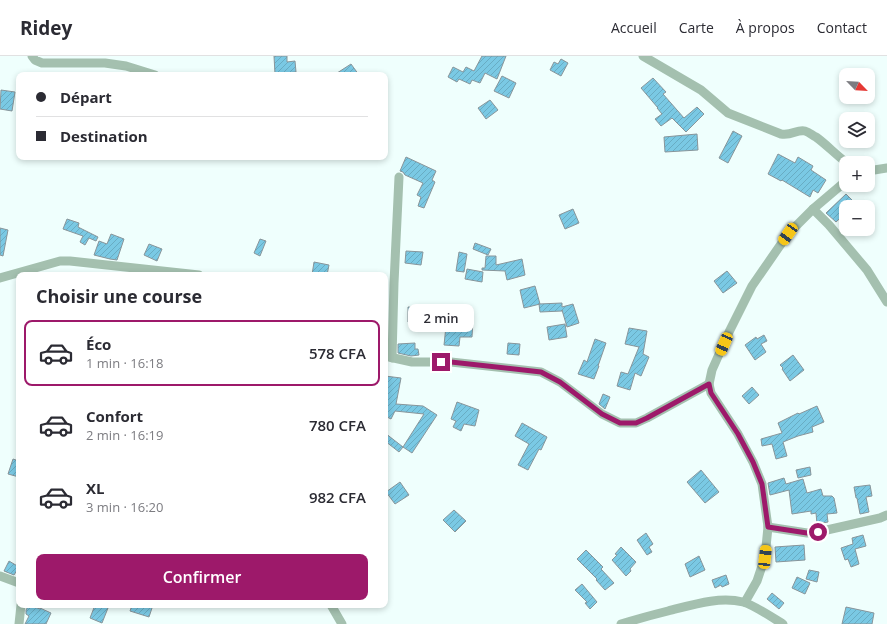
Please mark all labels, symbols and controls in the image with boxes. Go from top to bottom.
text: Ridey [20,15,72,41]
text: Accueil [611,18,657,37]
text: Carte [679,18,714,37]
text: À propos [736,18,795,37]
text: Contact [817,18,867,37]
north arrow [839,68,875,104]
map controls [839,68,875,236]
text: Départ [60,87,112,107]
button: layers [839,112,875,148]
text: Destination [60,126,148,146]
button: + [839,156,875,192]
button: − [839,200,875,236]
car [776,221,800,247]
text: Choisir une course [36,284,202,308]
callout: 2 min [408,304,474,332]
text: 2 min [423,309,459,327]
car [714,331,734,357]
text: Éco [86,334,111,354]
icon: car [38,335,74,371]
text: 578 CFA [309,343,366,363]
route end [432,353,450,371]
text: 1 min · 16:18 [86,354,163,372]
text: Confort [86,406,143,426]
icon: car [38,407,74,443]
text: 780 CFA [309,415,366,435]
text: 2 min · 16:19 [86,426,163,444]
text: XL [86,478,104,498]
icon: car [38,479,74,515]
text: 982 CFA [309,487,366,507]
text: 3 min · 16:20 [86,498,163,516]
route start [809,523,827,541]
car [758,544,772,570]
button: Confirmer [36,554,368,600]

